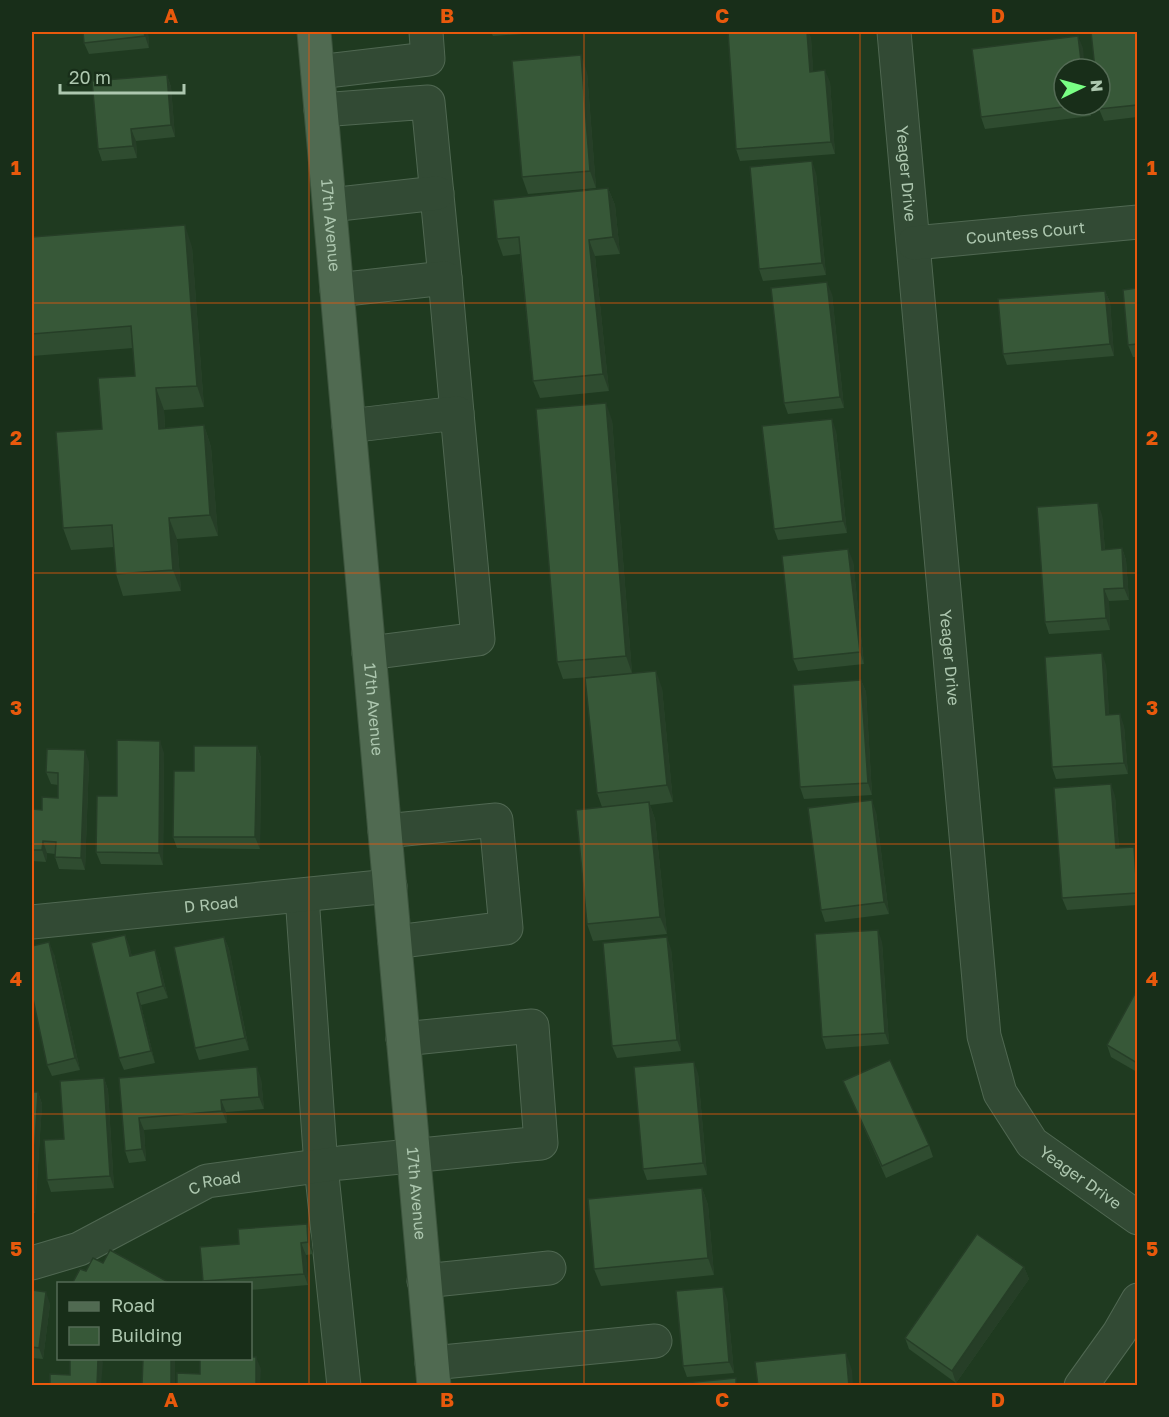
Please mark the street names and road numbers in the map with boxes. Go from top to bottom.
street label: Yeager Drive [892,125,921,222]
street label: 17th Avenue [317,178,345,272]
street label: Countess Court [965,217,1086,248]
street label: Yeager Drive [936,609,964,706]
street label: 17th Avenue [360,662,388,757]
street label: D Road [183,891,239,917]
street label: Yeager Drive [1035,1141,1126,1213]
street label: 17th Avenue [403,1146,431,1241]
street label: C Road [185,1167,242,1199]

